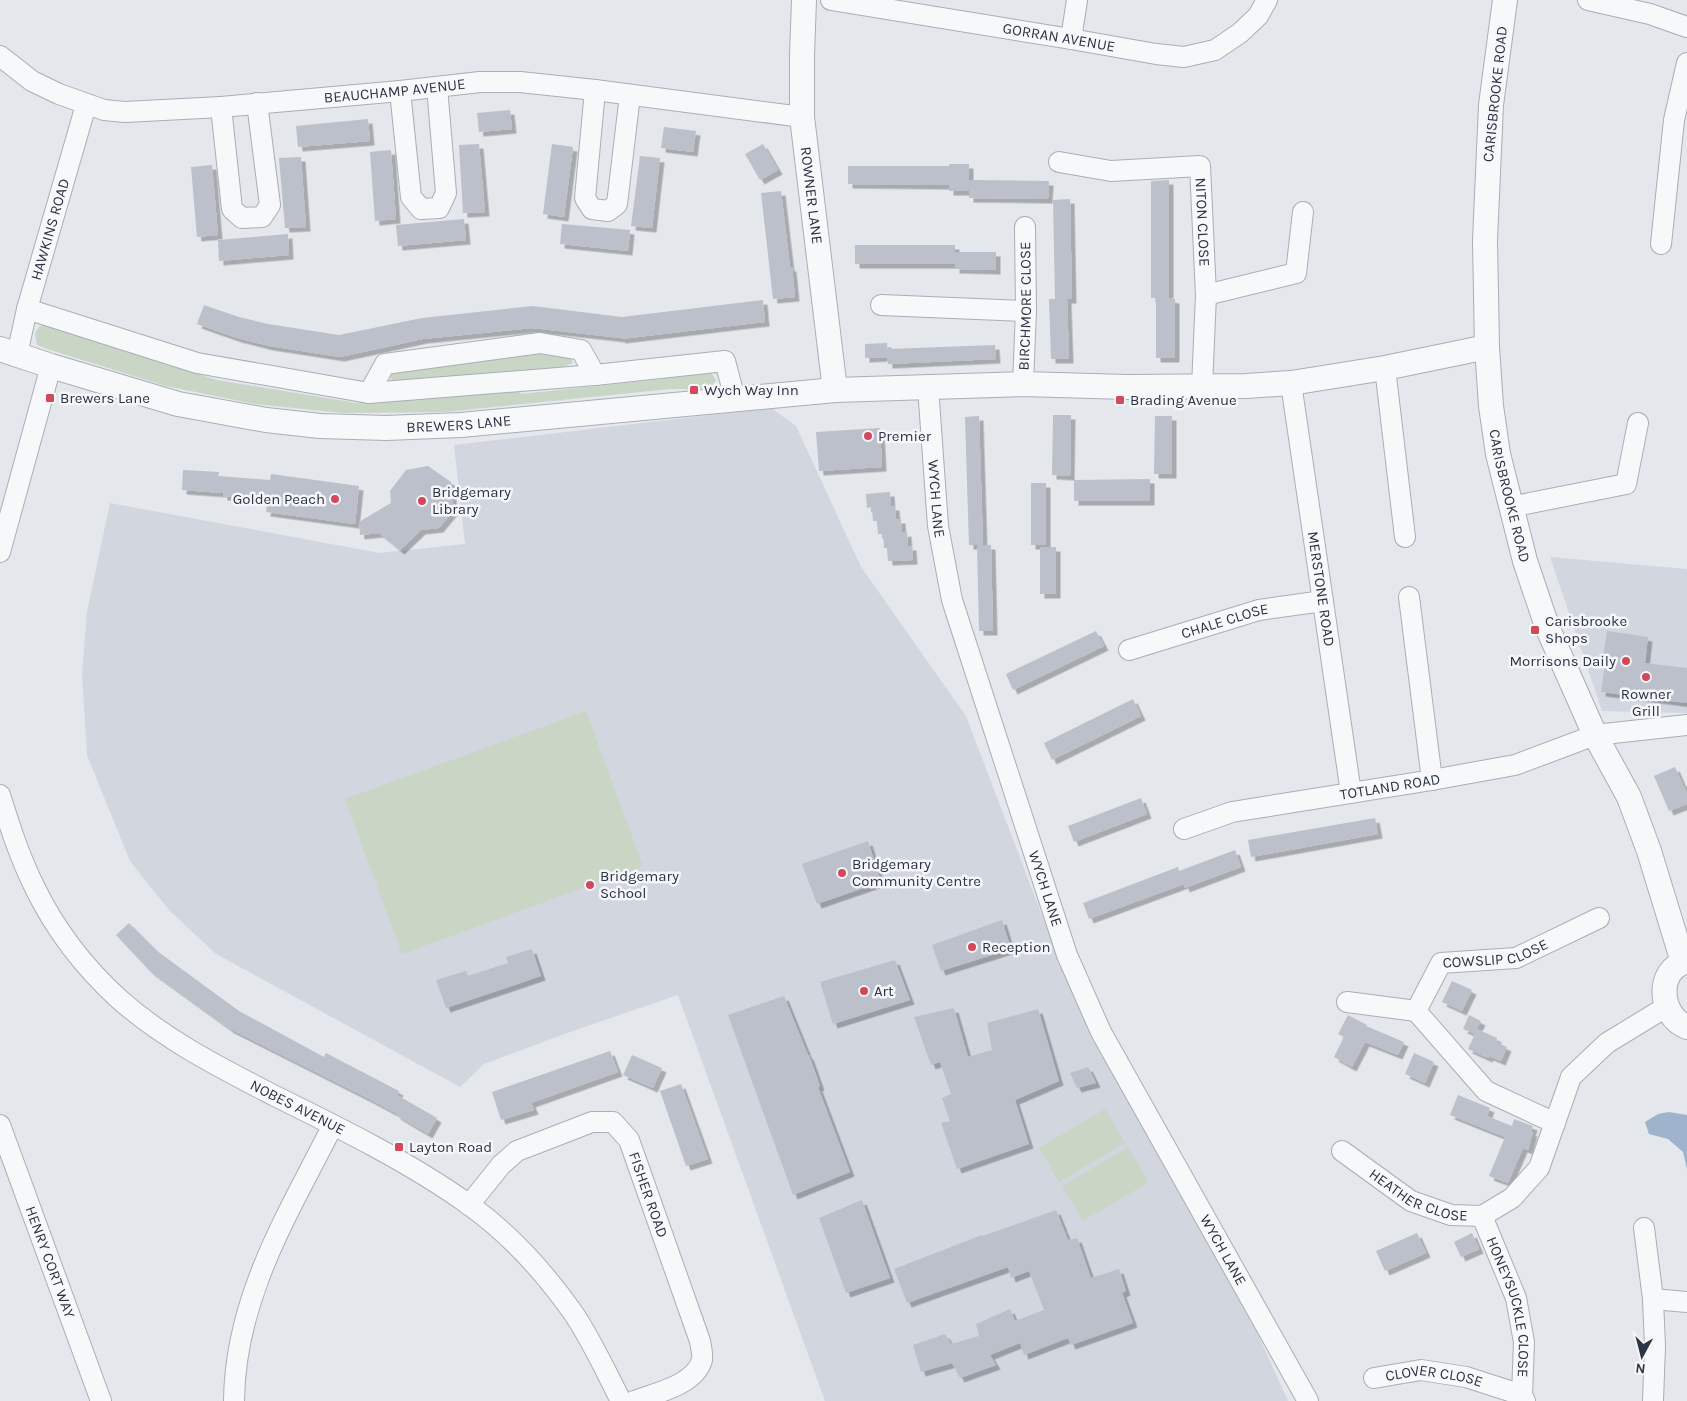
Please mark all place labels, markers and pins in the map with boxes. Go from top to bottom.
place label: Wych Way Inn [704,381,799,399]
marker: Wych Way Inn [688,384,700,396]
place label: Brewers Lane [60,389,150,407]
place label: Brading Avenue [1130,391,1237,409]
marker: Brewers Lane [44,392,56,404]
marker: Brading Avenue [1114,394,1126,406]
place label: Premier [878,427,932,445]
marker: Premier [862,430,874,442]
place label: Bridgemary Library [432,483,511,518]
place label: Golden Peach [233,490,325,508]
marker: Golden Peach [329,493,341,505]
marker: Bridgemary Library [416,495,428,507]
place label: Carisbrooke Shops [1545,612,1627,647]
marker: Carisbrooke Shops [1529,624,1541,636]
place label: Morrisons Daily [1509,652,1616,670]
marker: Morrisons Daily [1620,655,1632,667]
marker: Rowner Grill [1640,671,1652,683]
place label: Rowner Grill [1621,685,1672,720]
place label: Bridgemary Community Centre [852,855,981,890]
place label: Bridgemary School [600,867,679,902]
marker: Bridgemary Community Centre [836,867,848,879]
marker: Bridgemary School [584,879,596,891]
place label: Reception [982,938,1050,956]
marker: Reception [966,941,978,953]
place label: Art [874,982,894,1000]
marker: Art [858,985,870,997]
place label: Layton Road [409,1138,492,1156]
marker: Layton Road [393,1141,405,1153]

